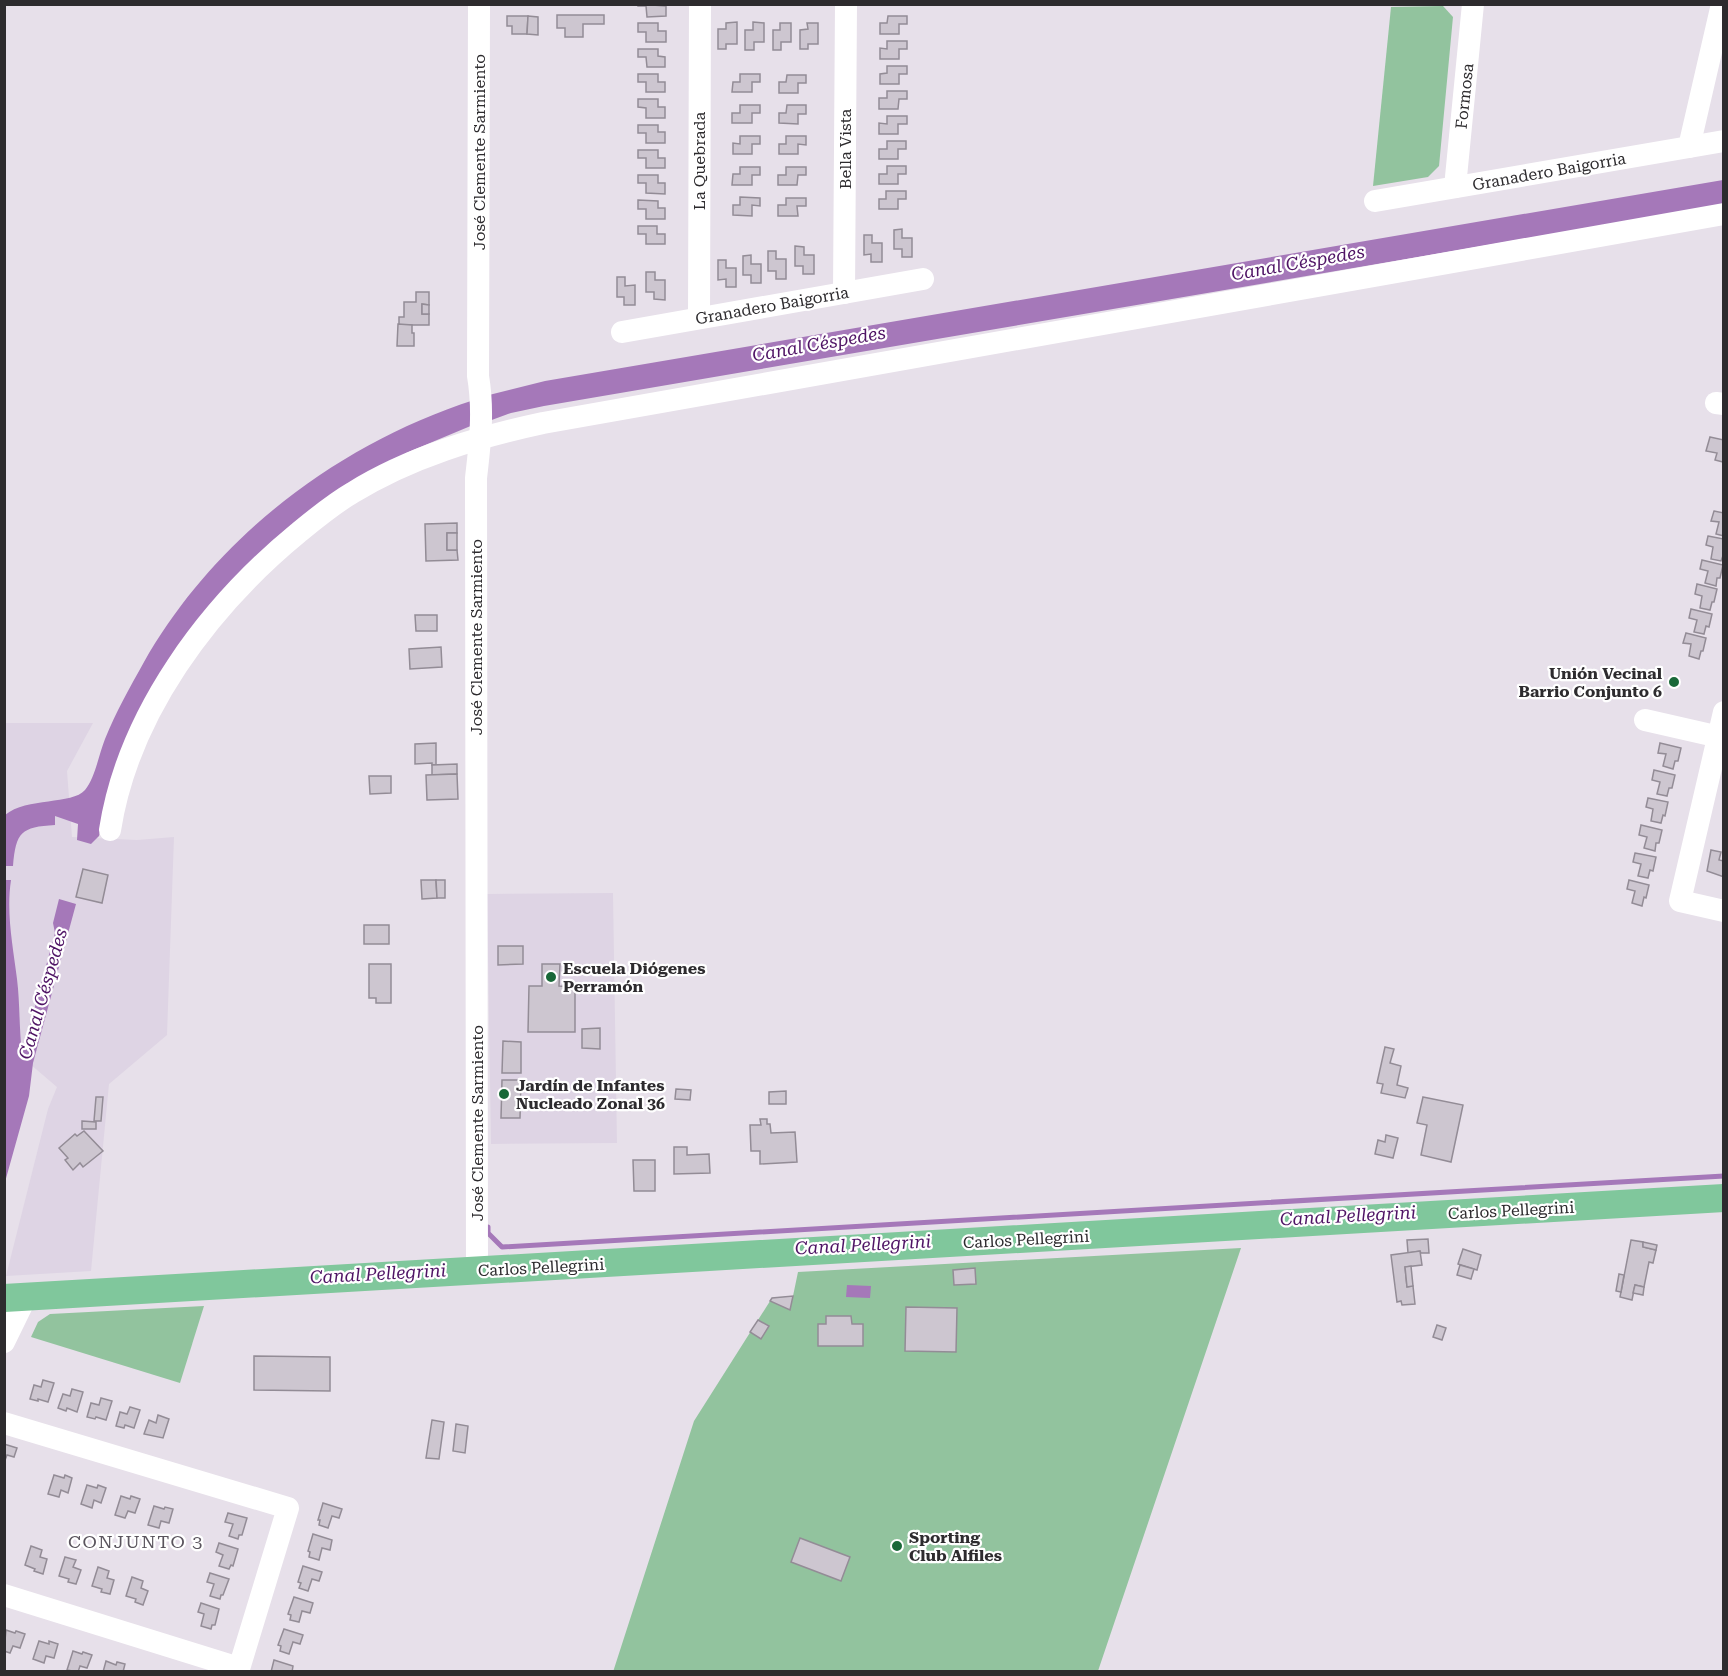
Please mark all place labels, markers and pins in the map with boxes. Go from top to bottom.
place label: Unión Vecinal Barrio Conjunto 6 [1519,664,1663,701]
marker: Unión Vecinal Barrio Conjunto 6 [1667,675,1681,689]
place label: Escuela Diógenes Perramón [563,959,705,996]
marker: Escuela Diógenes Perramón [544,970,558,984]
place label: Jardín de Infantes Nucleado Zonal 36 [516,1076,665,1113]
marker: Jardín de Infantes Nucleado Zonal 36 [497,1087,511,1101]
place label: Sporting Club Alfiles [909,1528,1002,1565]
marker: Sporting Club Alfiles [890,1539,904,1553]

